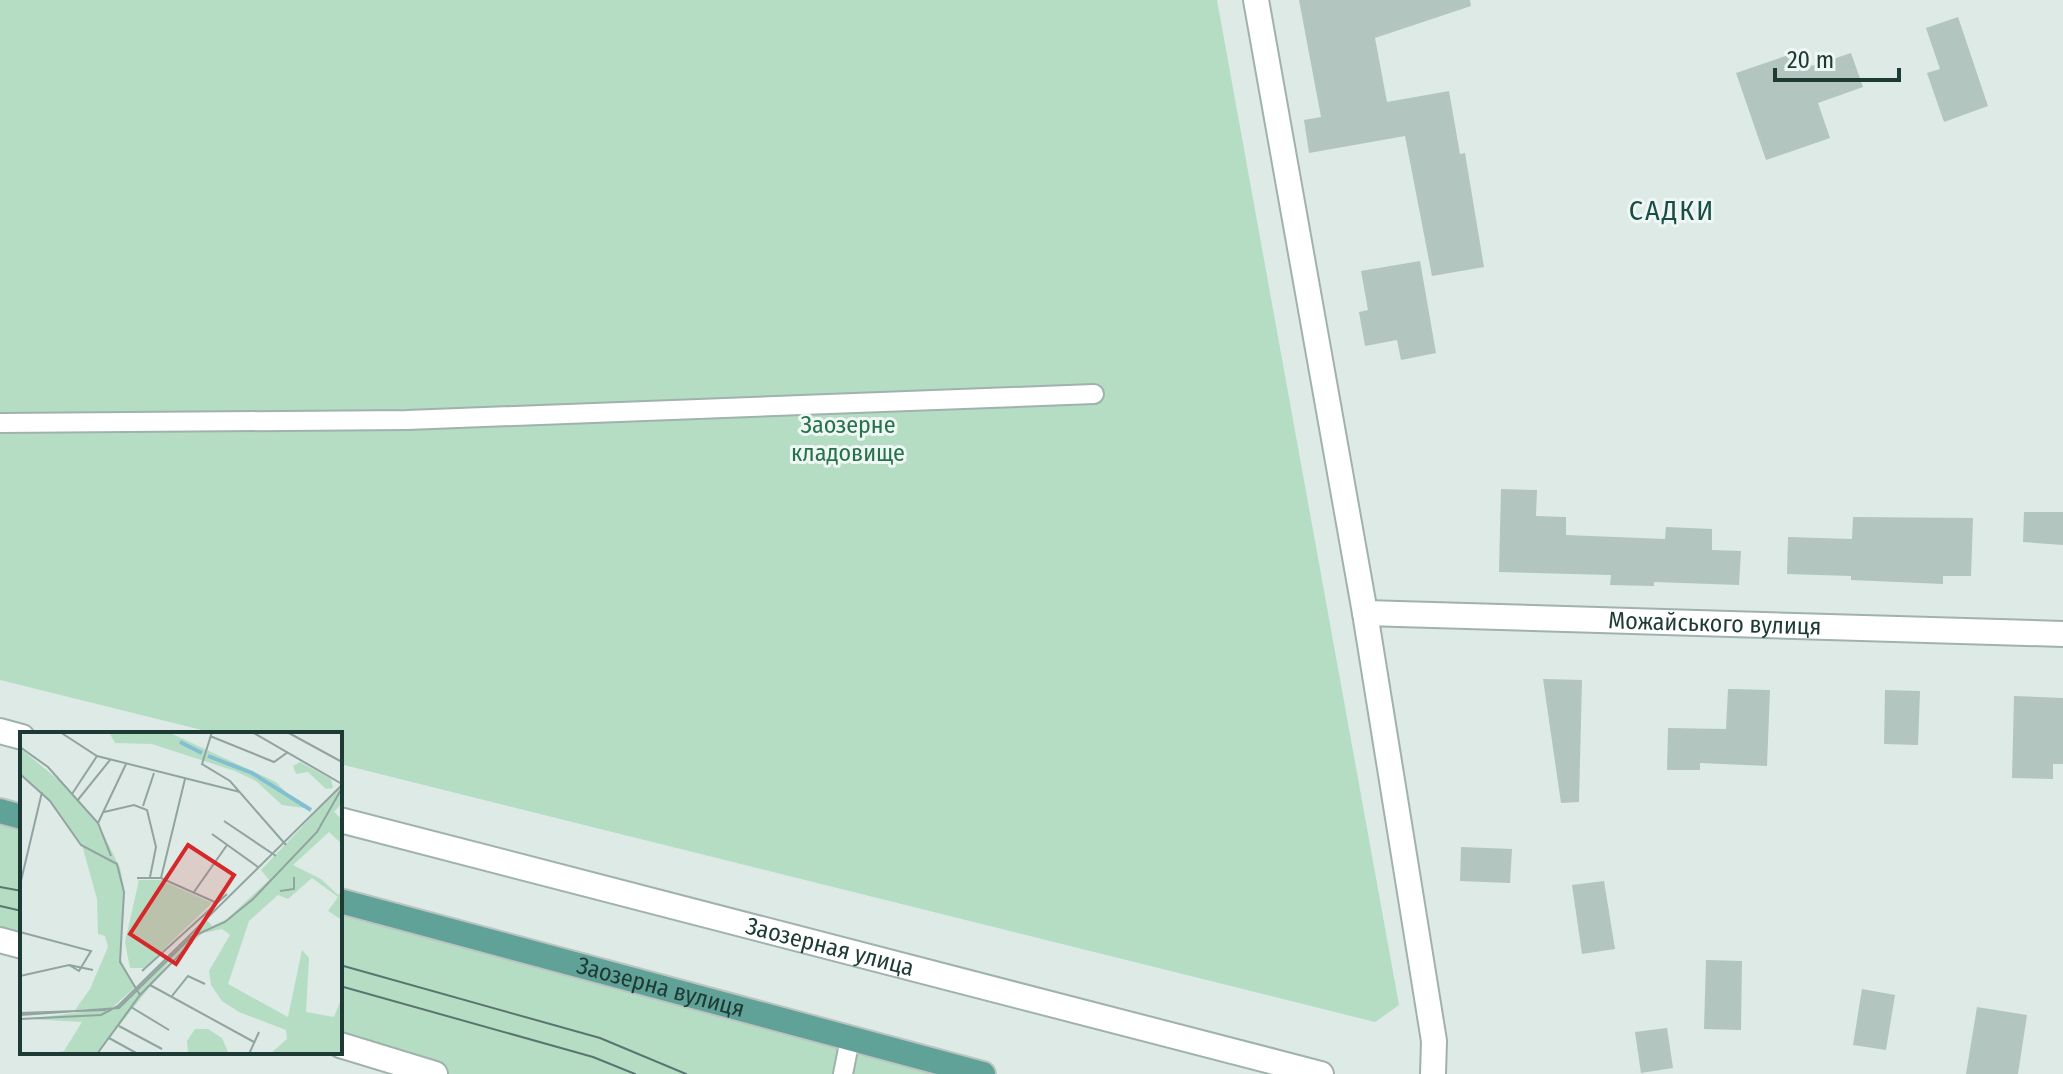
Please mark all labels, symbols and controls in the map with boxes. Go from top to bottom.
scale bar [1775,32,1899,82]
text: 20 m [1787,46,1834,74]
district label: САДКИ [1629,194,1715,227]
park label: Заозерне кладовище [791,411,905,467]
street label: Можайського вулиця [1608,606,1822,641]
inset map [20,732,342,1054]
street label: Заозерная улица [743,912,917,982]
street label: Заозерна вулиця [574,951,748,1023]

